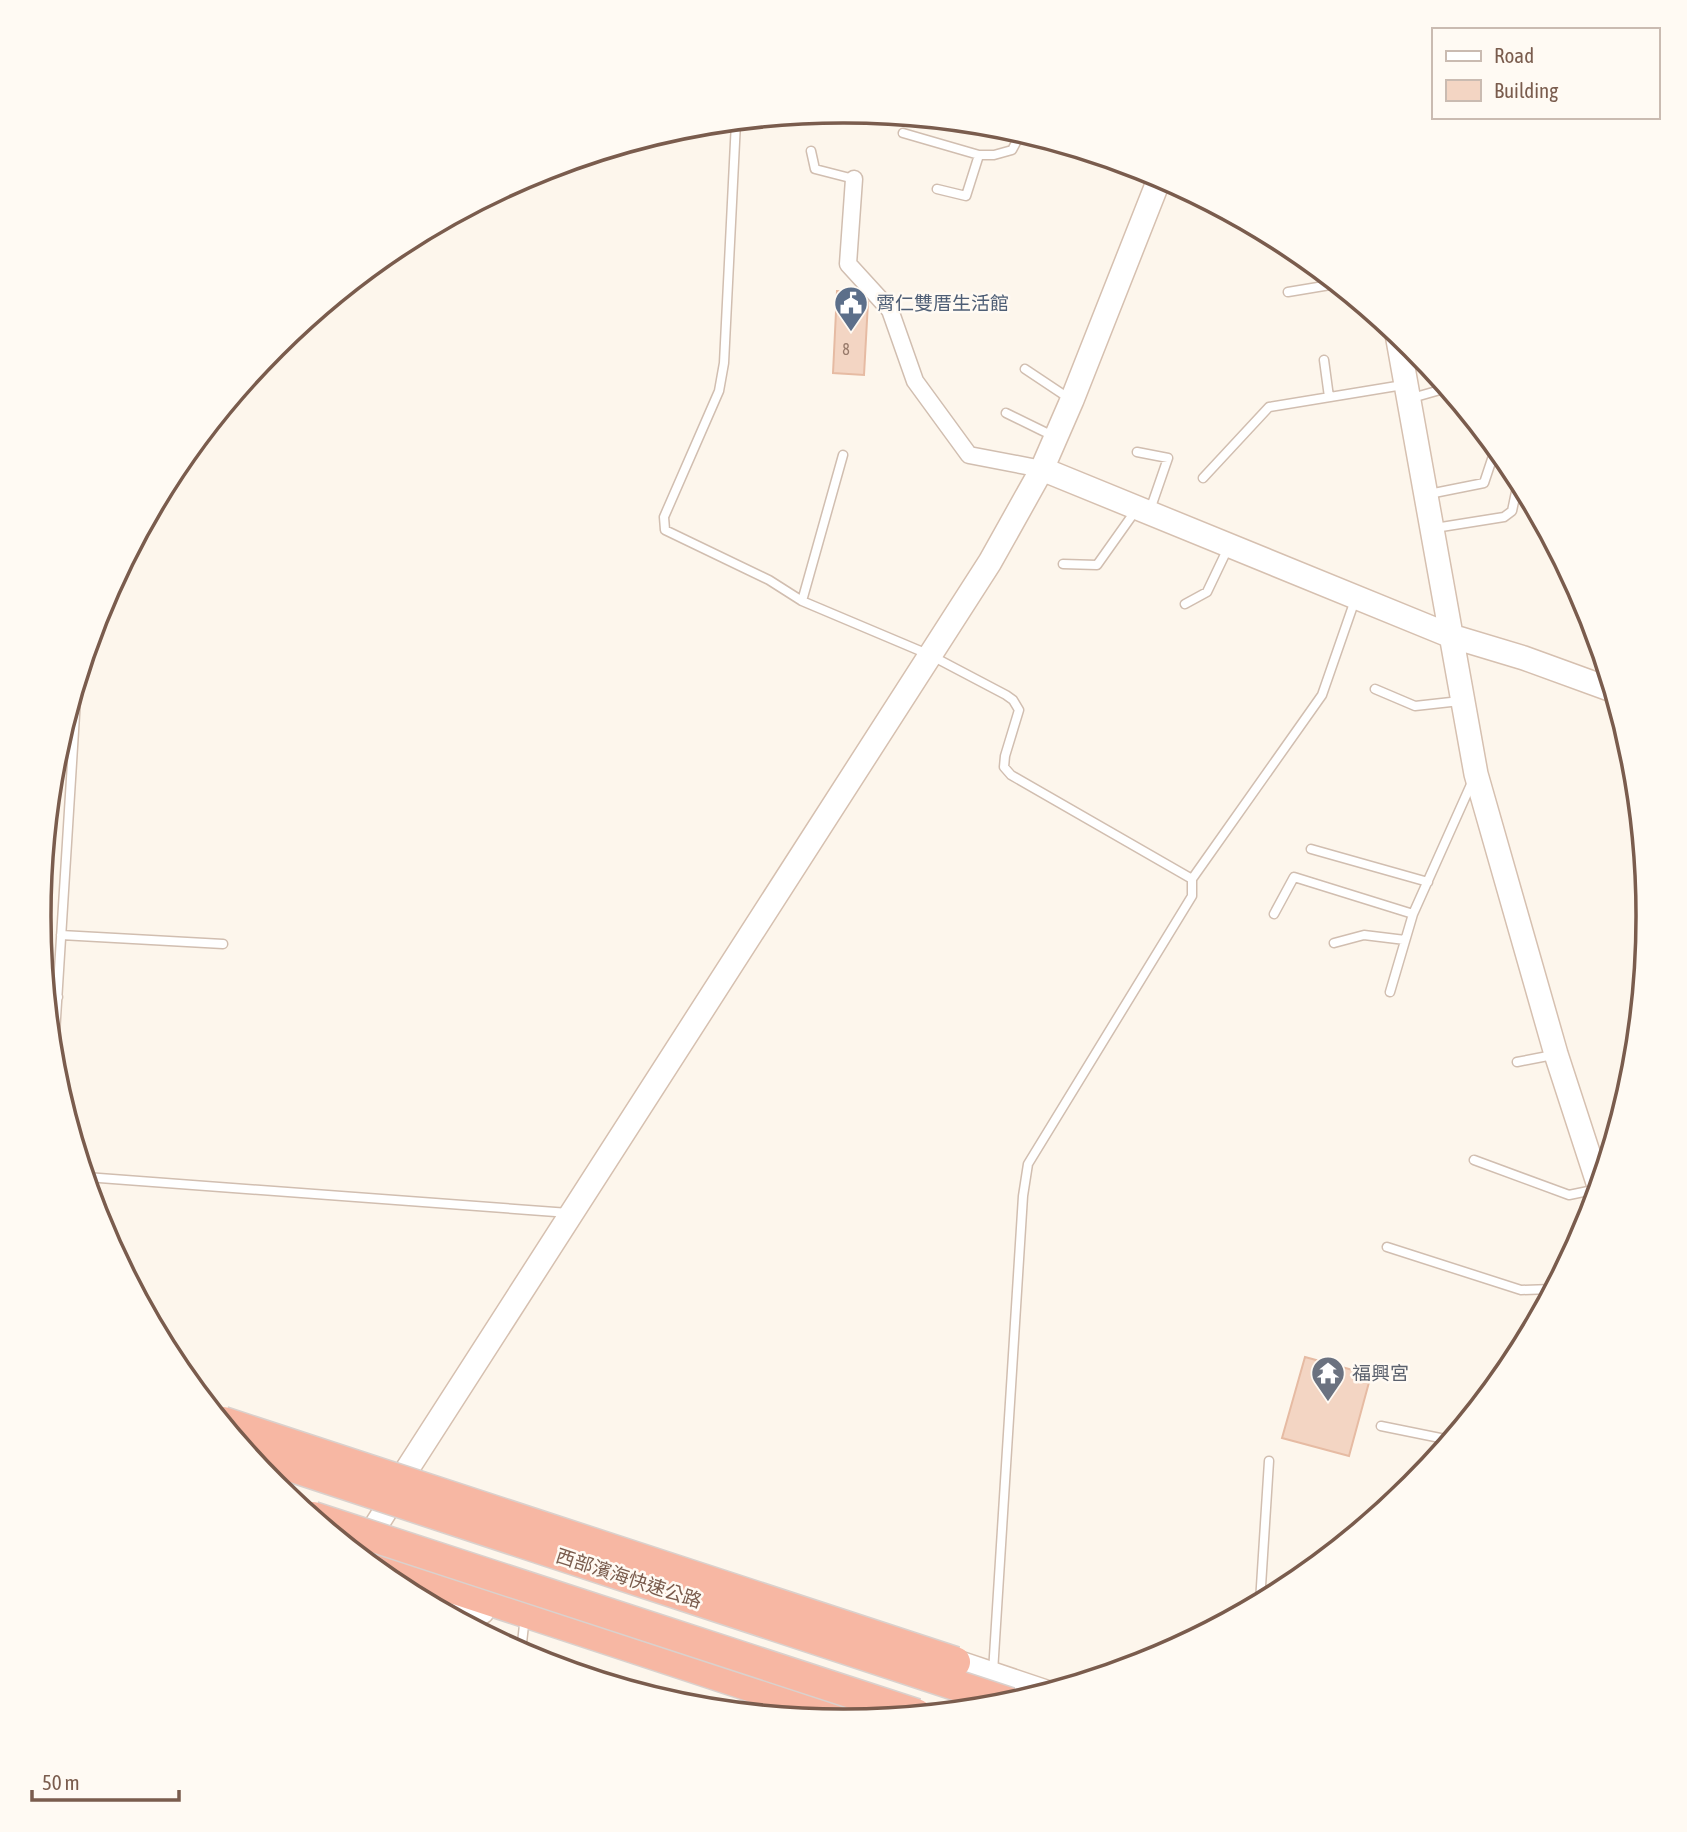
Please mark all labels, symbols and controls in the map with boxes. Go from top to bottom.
legend [1432,28,1659,119]
text: Road [1494,43,1534,67]
text: Building [1494,78,1558,102]
public building icon: 霄仁雙厝生活館 [832,284,870,333]
place label: 霄仁雙厝生活館 [876,292,1009,314]
house number: 8 [842,340,850,358]
temple icon: 福興宮 [1309,1354,1347,1403]
place label: 福興宮 [1352,1362,1409,1384]
street label: 西部濱海快速公路 [553,1544,705,1612]
scale bar [32,1758,178,1802]
text: 50 m [42,1770,80,1794]

